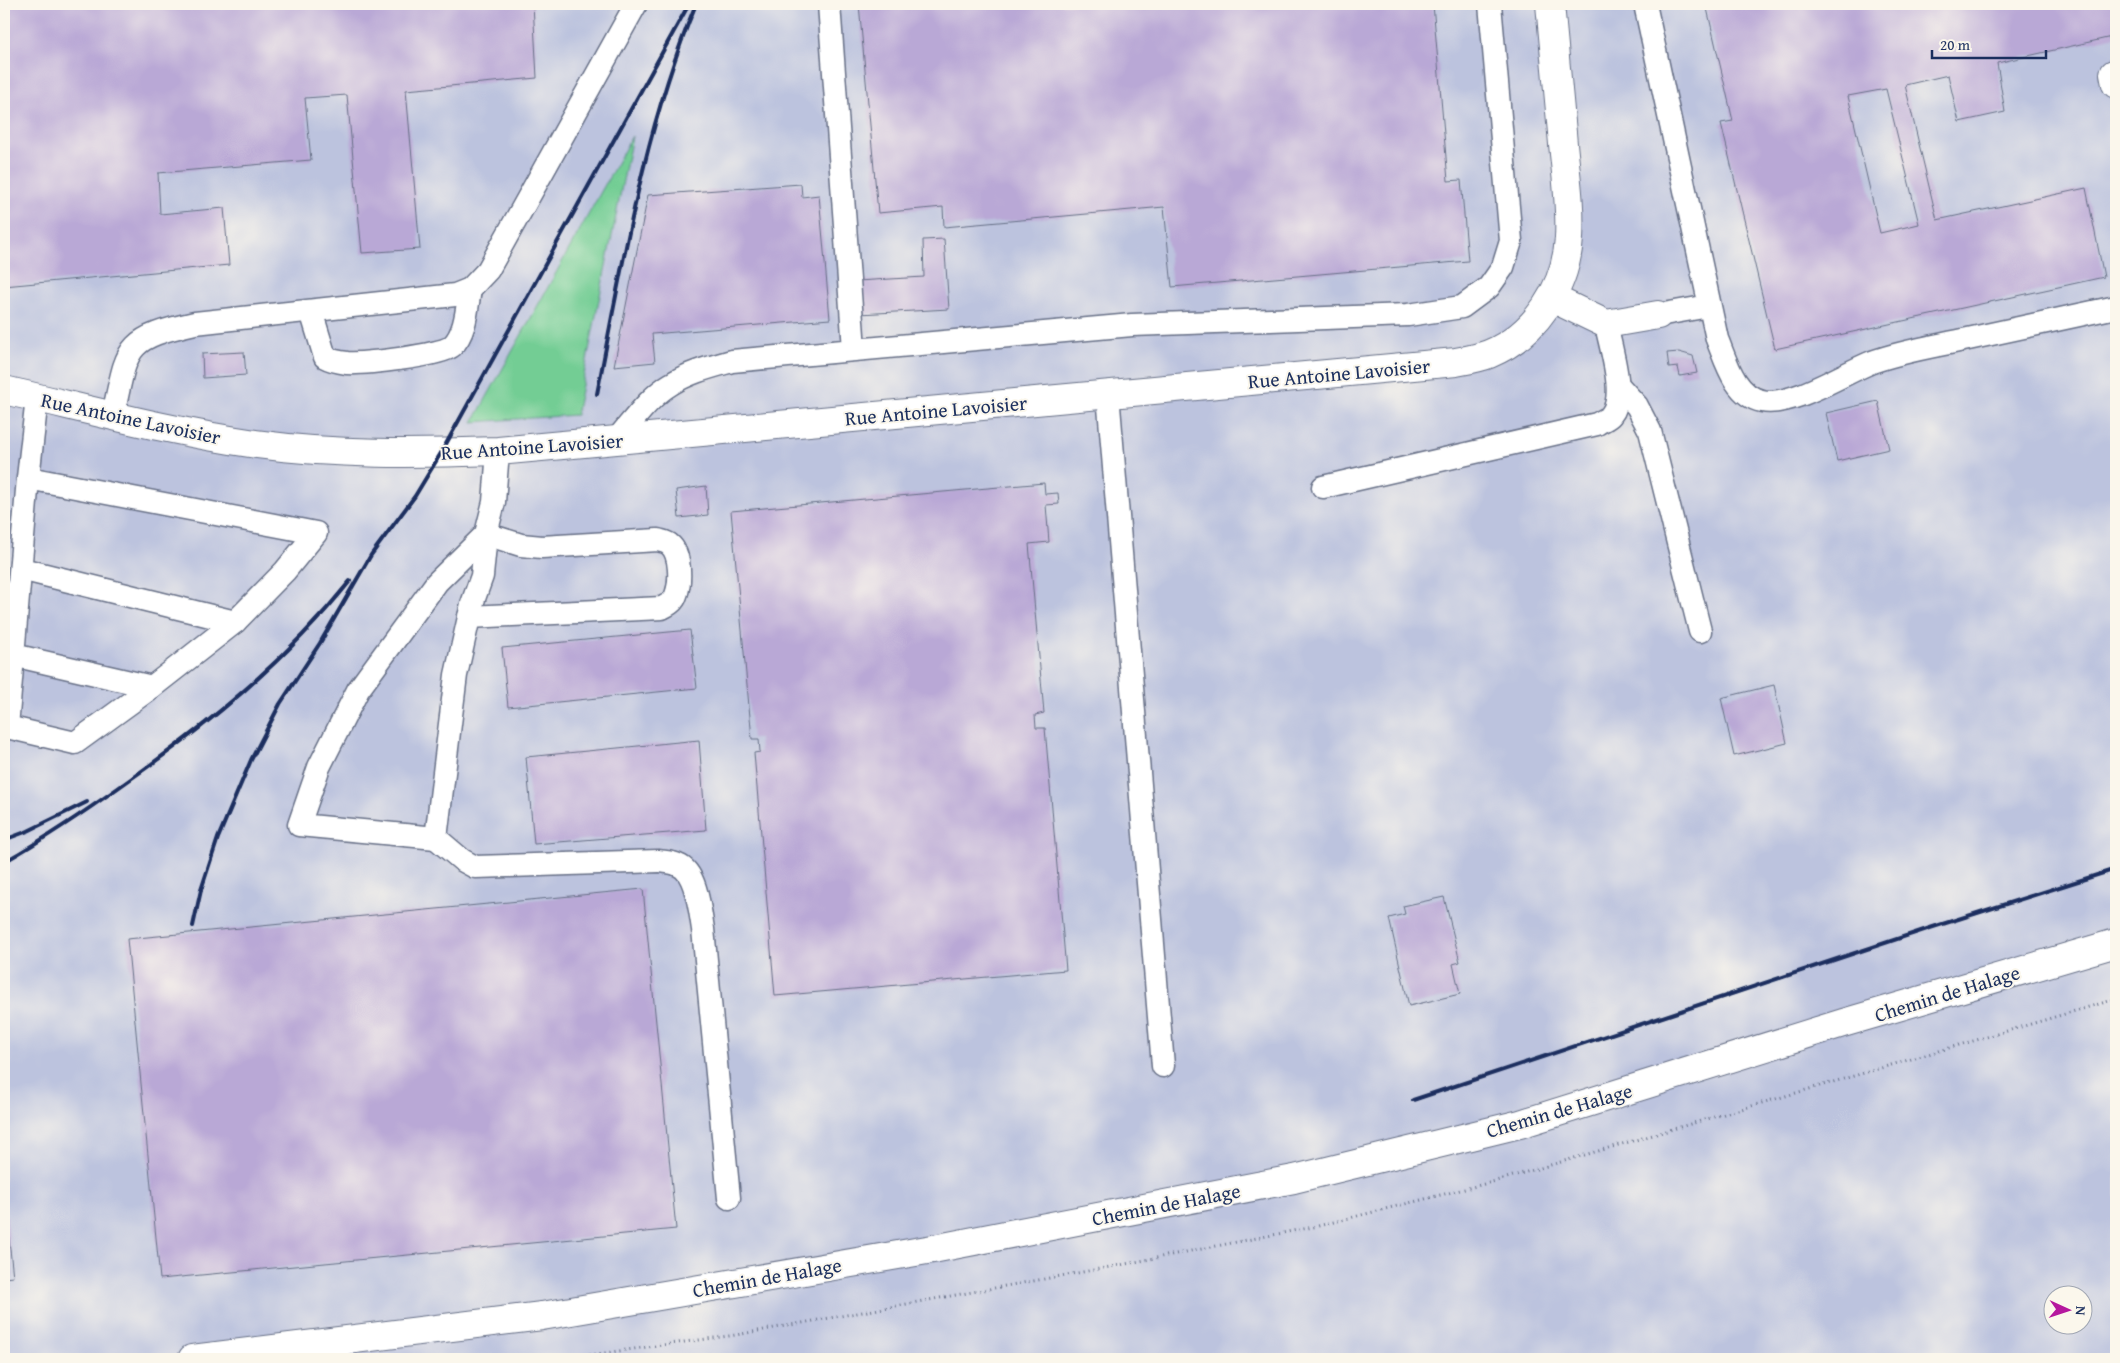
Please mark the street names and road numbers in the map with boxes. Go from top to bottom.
street label: Rue Antoine Lavoisier [1247,351,1431,395]
street label: Rue Antoine Lavoisier [39,385,223,451]
street label: Rue Antoine Lavoisier [844,388,1028,432]
street label: Rue Antoine Lavoisier [440,425,624,467]
street label: Chemin de Halage [1871,957,2023,1029]
street label: Chemin de Halage [1483,1075,1635,1145]
street label: Chemin de Halage [1089,1175,1243,1233]
street label: Chemin de Halage [690,1250,844,1304]

